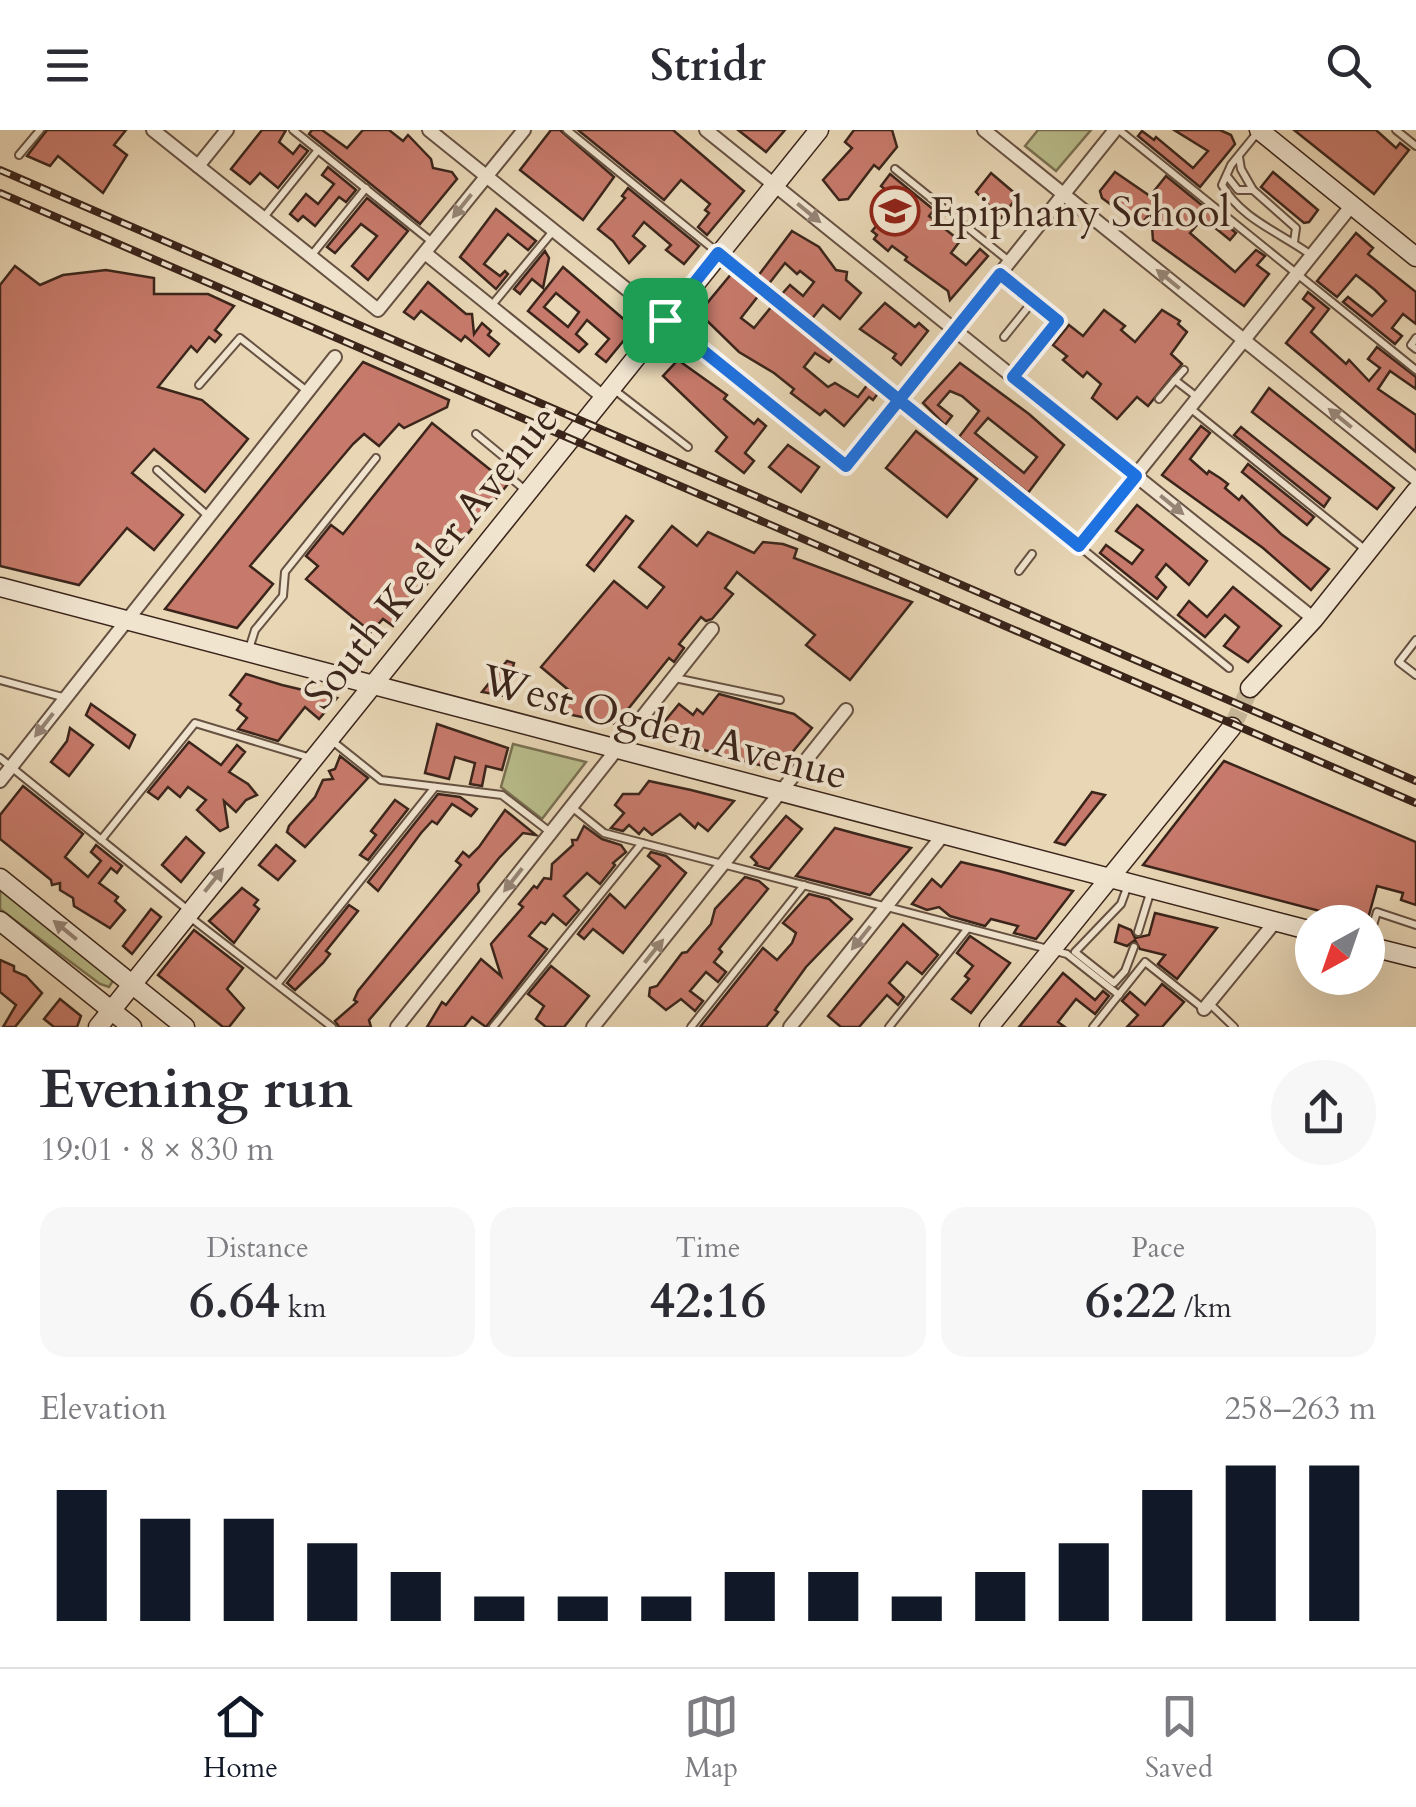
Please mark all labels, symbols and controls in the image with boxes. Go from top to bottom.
text: Stridr [650,35,766,96]
icon: menu [40,38,95,93]
icon: search [1321,38,1376,93]
place label: Epiphany School [930,184,1230,241]
school or university icon: Epiphany School [869,185,921,237]
one-way arrow [452,193,473,218]
one-way arrow [797,202,822,223]
one-way arrow [1155,269,1181,289]
pin [623,278,708,363]
icon: arrive [638,293,693,348]
street label: South Keeler Avenue [291,393,572,721]
one-way arrow [1328,408,1353,429]
one-way arrow [1159,494,1184,515]
street label: West Ogden Avenue [474,651,854,804]
one-way arrow [35,712,55,738]
one-way arrow [504,867,524,893]
one-way arrow [203,868,224,893]
north arrow [1295,905,1385,995]
map controls [1295,905,1385,995]
one-way arrow [53,920,78,941]
one-way arrow [851,926,872,951]
one-way arrow [643,938,664,964]
text: Evening run [40,1053,353,1127]
button: share [1271,1060,1376,1165]
text: 19:01 · 8 × 830 m [40,1128,274,1172]
text: Distance [206,1229,309,1267]
text: Time [676,1229,740,1267]
text: Pace [1131,1229,1185,1267]
text: 6.64 [189,1267,280,1335]
text: 42:16 [650,1267,766,1335]
text: 6:22 [1085,1267,1176,1335]
text: km [280,1289,326,1327]
text: /km [1176,1289,1232,1327]
text: Elevation [40,1387,167,1431]
text: 258–263 m [1224,1387,1376,1431]
tab: Home [203,1689,278,1787]
tab: Map [684,1689,739,1787]
tab: Saved [1145,1689,1213,1787]

